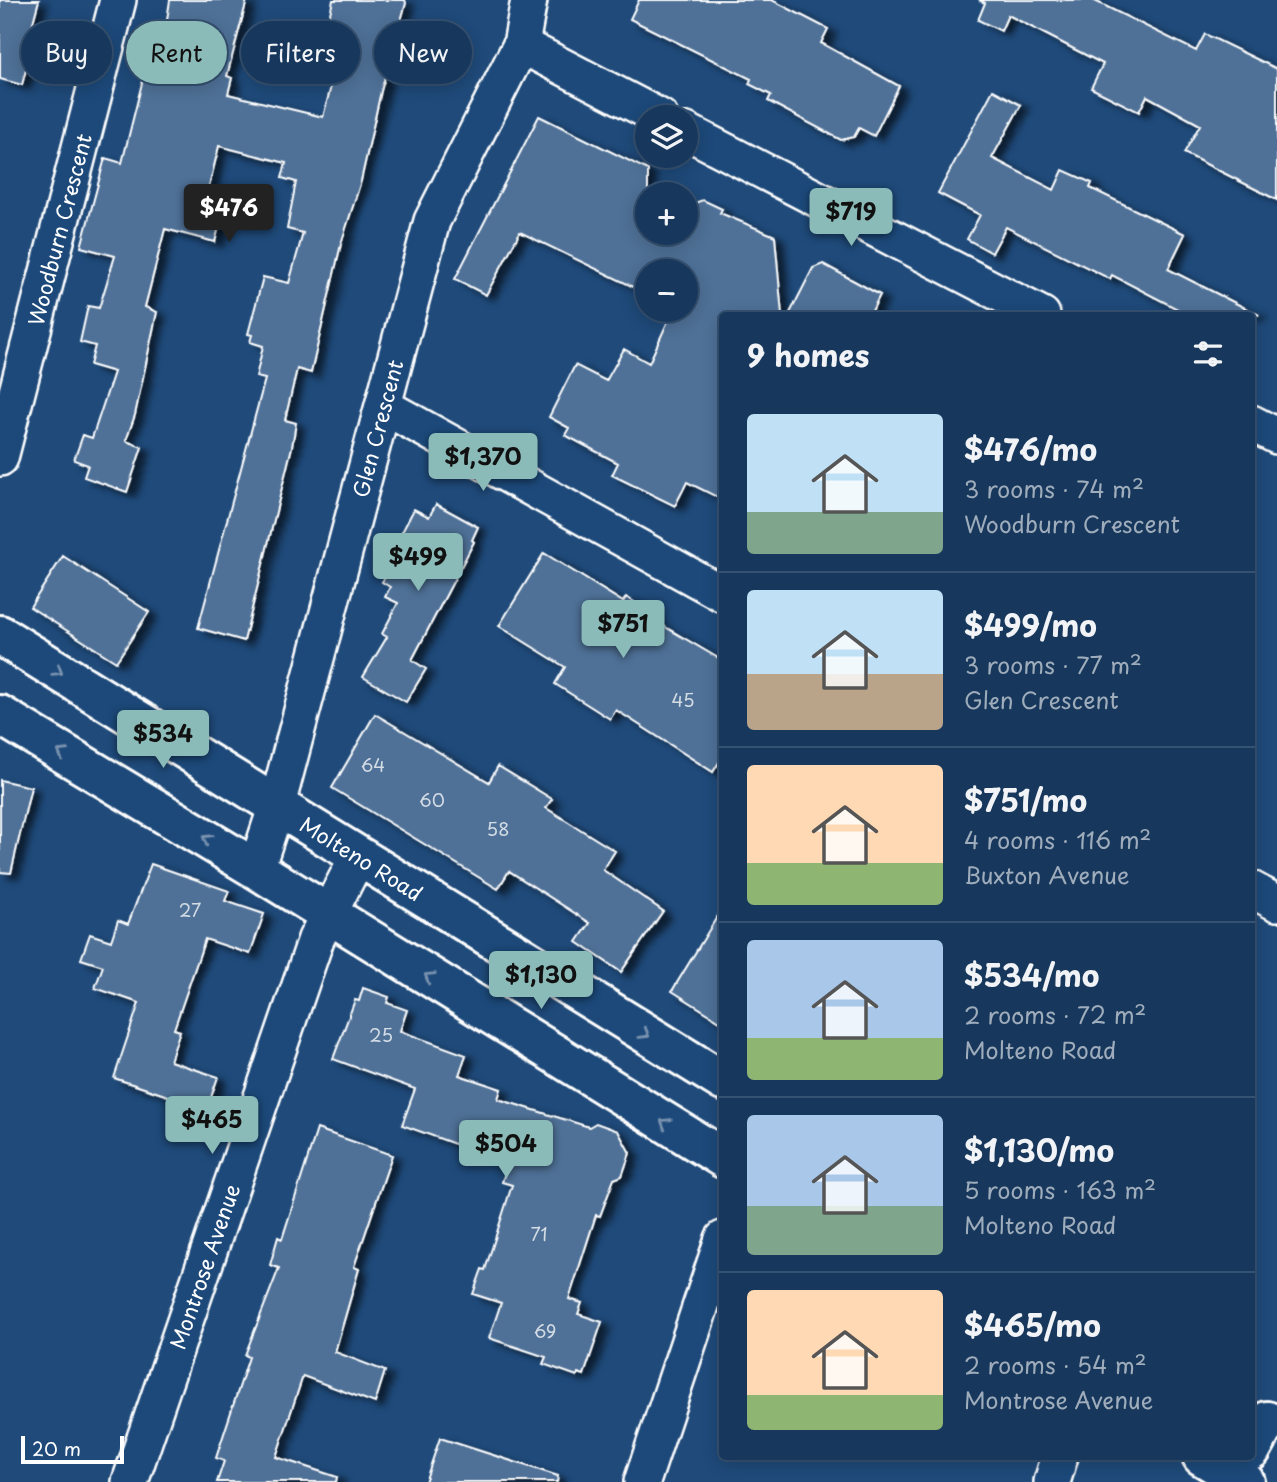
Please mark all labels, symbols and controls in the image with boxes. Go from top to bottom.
chip: Buy [21,21,112,84]
chip: Rent [126,21,227,84]
chip: Filters [241,21,360,84]
chip: New [374,21,472,84]
map controls [635,105,698,322]
button: layers [635,105,698,168]
street label: Woodburn Crescent [19,130,99,329]
button: + [635,182,698,245]
pin: $476 [188,184,270,244]
pin: $719 [810,188,892,248]
text: $476 [200,189,258,224]
text: $719 [826,193,876,228]
button: − [635,259,698,322]
text: 9 homes [747,332,869,377]
icon: filters [1189,335,1227,373]
street label: Glen Crescent [343,356,411,501]
text: $476/mo [964,426,1097,471]
pin: $1,370 [426,434,540,493]
text: $1,370 [445,438,521,473]
icon: home [803,442,887,526]
text: 3 rooms · 74 m² [964,471,1144,506]
text: Woodburn Crescent [964,506,1180,541]
pin: $499 [377,534,459,593]
text: $499 [389,538,447,573]
pin: $751 [582,600,664,660]
text: $499/mo [964,602,1097,647]
text: $751 [598,605,648,640]
icon: home [803,618,887,702]
text: 3 rooms · 77 m² [964,647,1142,682]
one-way arrow [51,662,64,675]
text: Glen Crescent [964,682,1119,717]
house number: 45 [672,686,695,713]
pin: $534 [122,710,204,770]
text: $534 [133,715,193,750]
one-way arrow [57,748,70,761]
house number: 64 [361,751,385,778]
text: $751/mo [964,777,1087,822]
house number: 60 [419,786,445,813]
icon: home [803,793,887,877]
street label: Molteno Road [294,808,429,908]
house number: 58 [487,815,509,842]
text: 4 rooms · 116 m² [964,822,1151,857]
one-way arrow [201,835,214,848]
text: Buxton Avenue [964,857,1130,892]
house number: 27 [179,896,201,923]
pin: $1,130 [484,951,598,1011]
text: $534/mo [964,952,1099,997]
text: $1,130 [505,956,577,991]
icon: home [803,968,887,1052]
one-way arrow [424,973,437,986]
text: 2 rooms · 72 m² [964,997,1146,1032]
house number: 25 [369,1021,393,1048]
one-way arrow [638,1025,651,1038]
text: Molteno Road [964,1032,1117,1067]
pin: $465 [171,1096,253,1156]
text: $465 [181,1101,243,1136]
one-way arrow [659,1118,672,1131]
pin: $504 [465,1120,547,1180]
text: $504 [475,1125,537,1160]
text: $1,130/mo [964,1127,1114,1172]
icon: home [803,1143,887,1227]
text: 5 rooms · 163 m² [964,1172,1156,1207]
street label: Montrose Avenue [161,1179,247,1353]
text: Molteno Road [964,1207,1117,1242]
house number: 71 [531,1220,547,1247]
text: $465/mo [964,1302,1101,1347]
house number: 69 [534,1317,556,1344]
icon: home [803,1318,887,1402]
text: 2 rooms · 54 m² [964,1347,1147,1382]
text: Montrose Avenue [964,1382,1153,1417]
scale bar [21,1433,124,1465]
text: 20 m [32,1434,81,1462]

